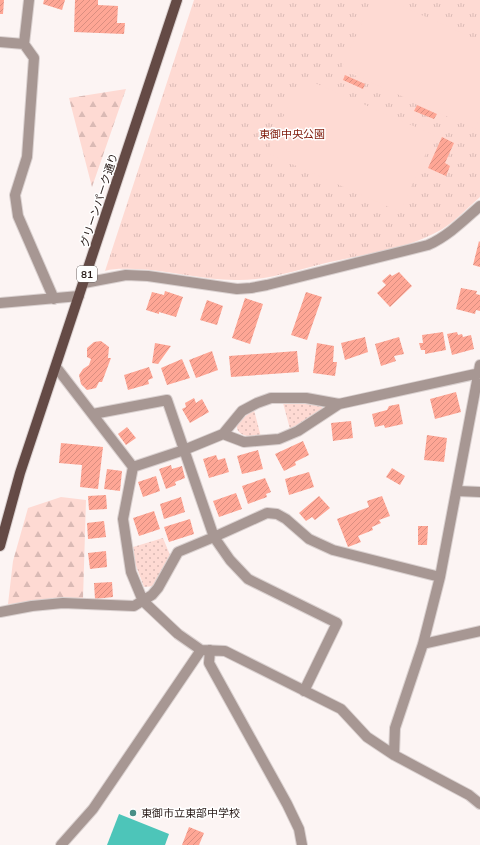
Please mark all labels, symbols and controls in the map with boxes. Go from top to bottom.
park label: 東御中央公園 [259,127,325,141]
street label: グリーンパーク通り [77,151,121,249]
road number: 81 [77,266,97,282]
place label: 東御市立東部中学校 [141,806,240,820]
marker: 東御市立東部中学校 [128,808,138,818]

